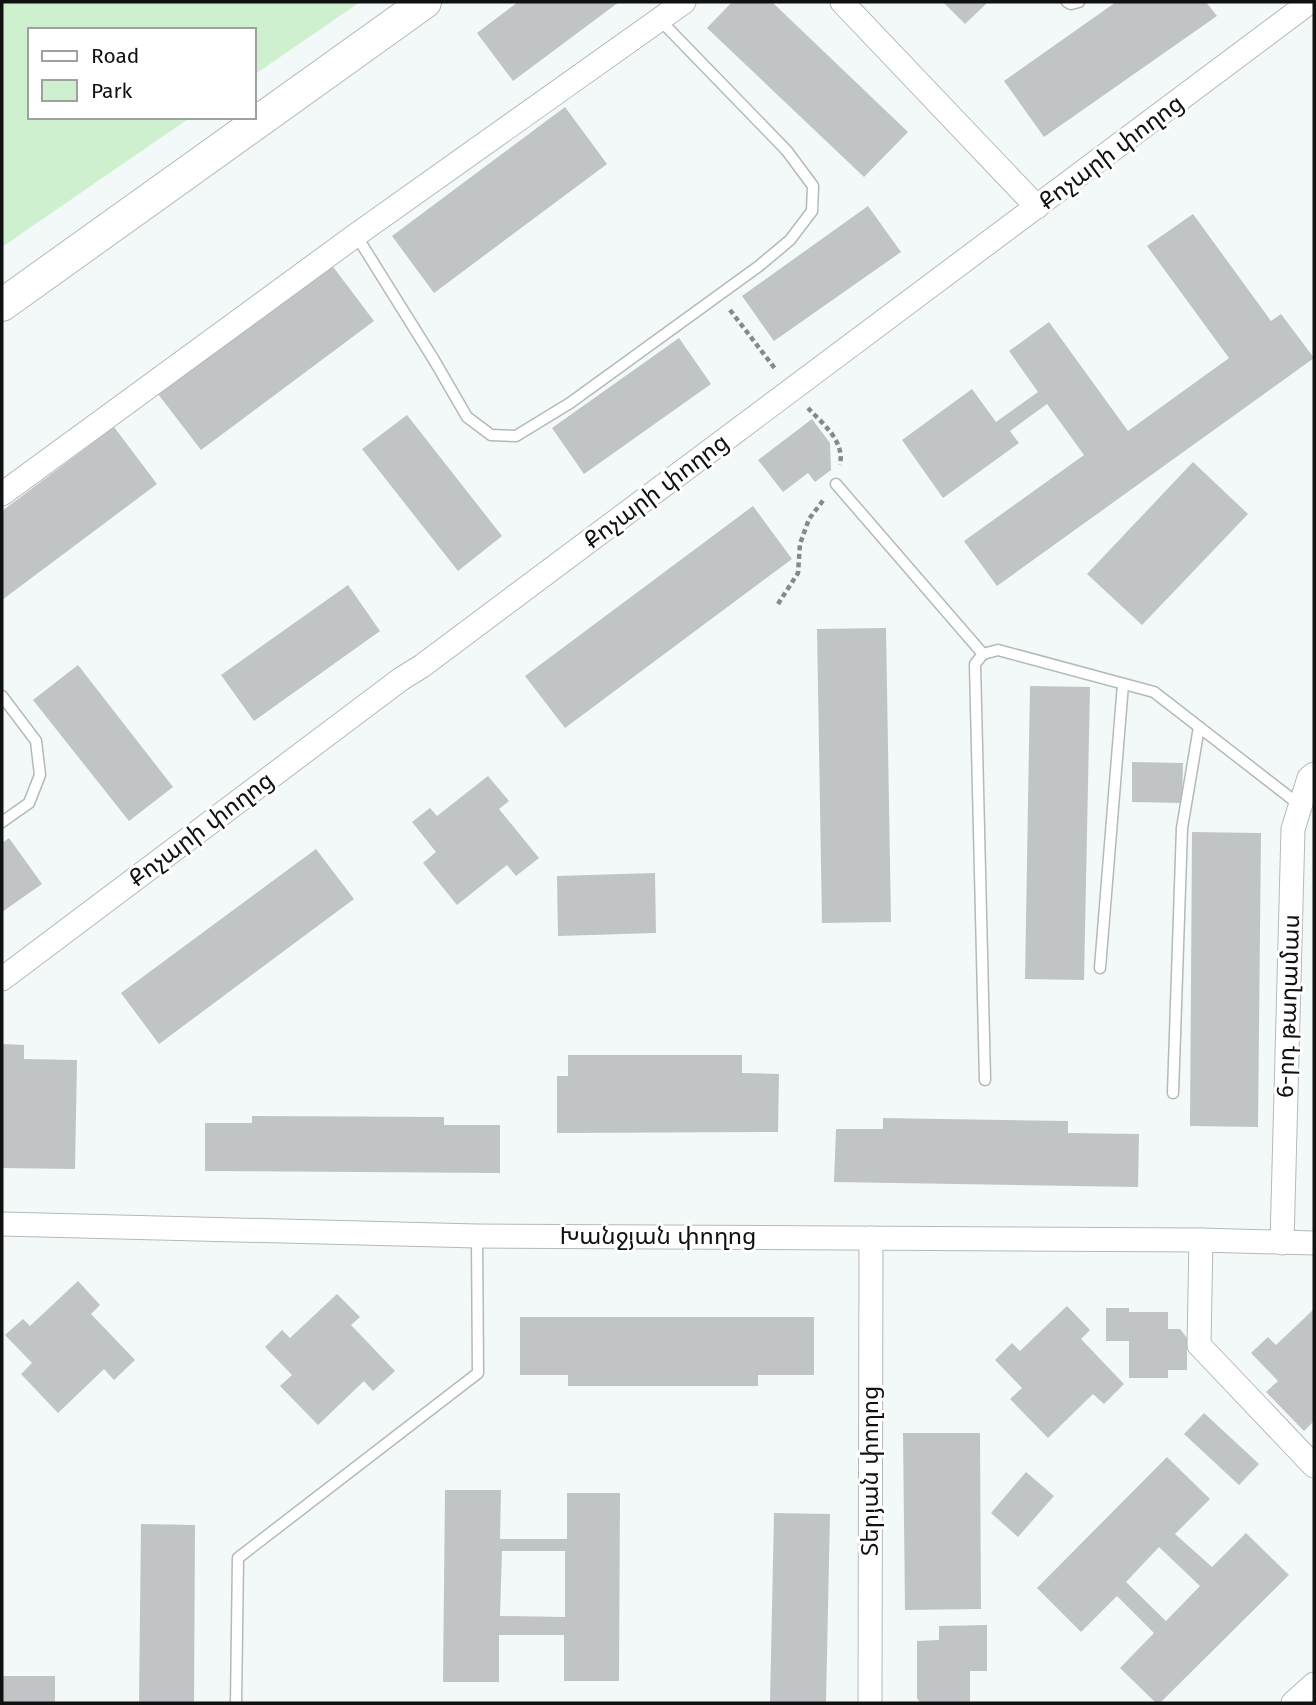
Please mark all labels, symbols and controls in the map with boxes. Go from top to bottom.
legend [28,28,256,119]
text: Road [91,43,139,69]
text: Park [91,78,133,104]
street label: Քոչարի փողոց [1033,89,1189,215]
street label: Քոչարի փողոց [578,428,734,554]
street label: Քոչարի փողոց [123,766,279,892]
street label: 6-րդ թաղամաս [1271,914,1305,1098]
street label: Խանջյան փողոց [560,1222,756,1250]
street label: Տերյան փողոց [856,1386,884,1556]

